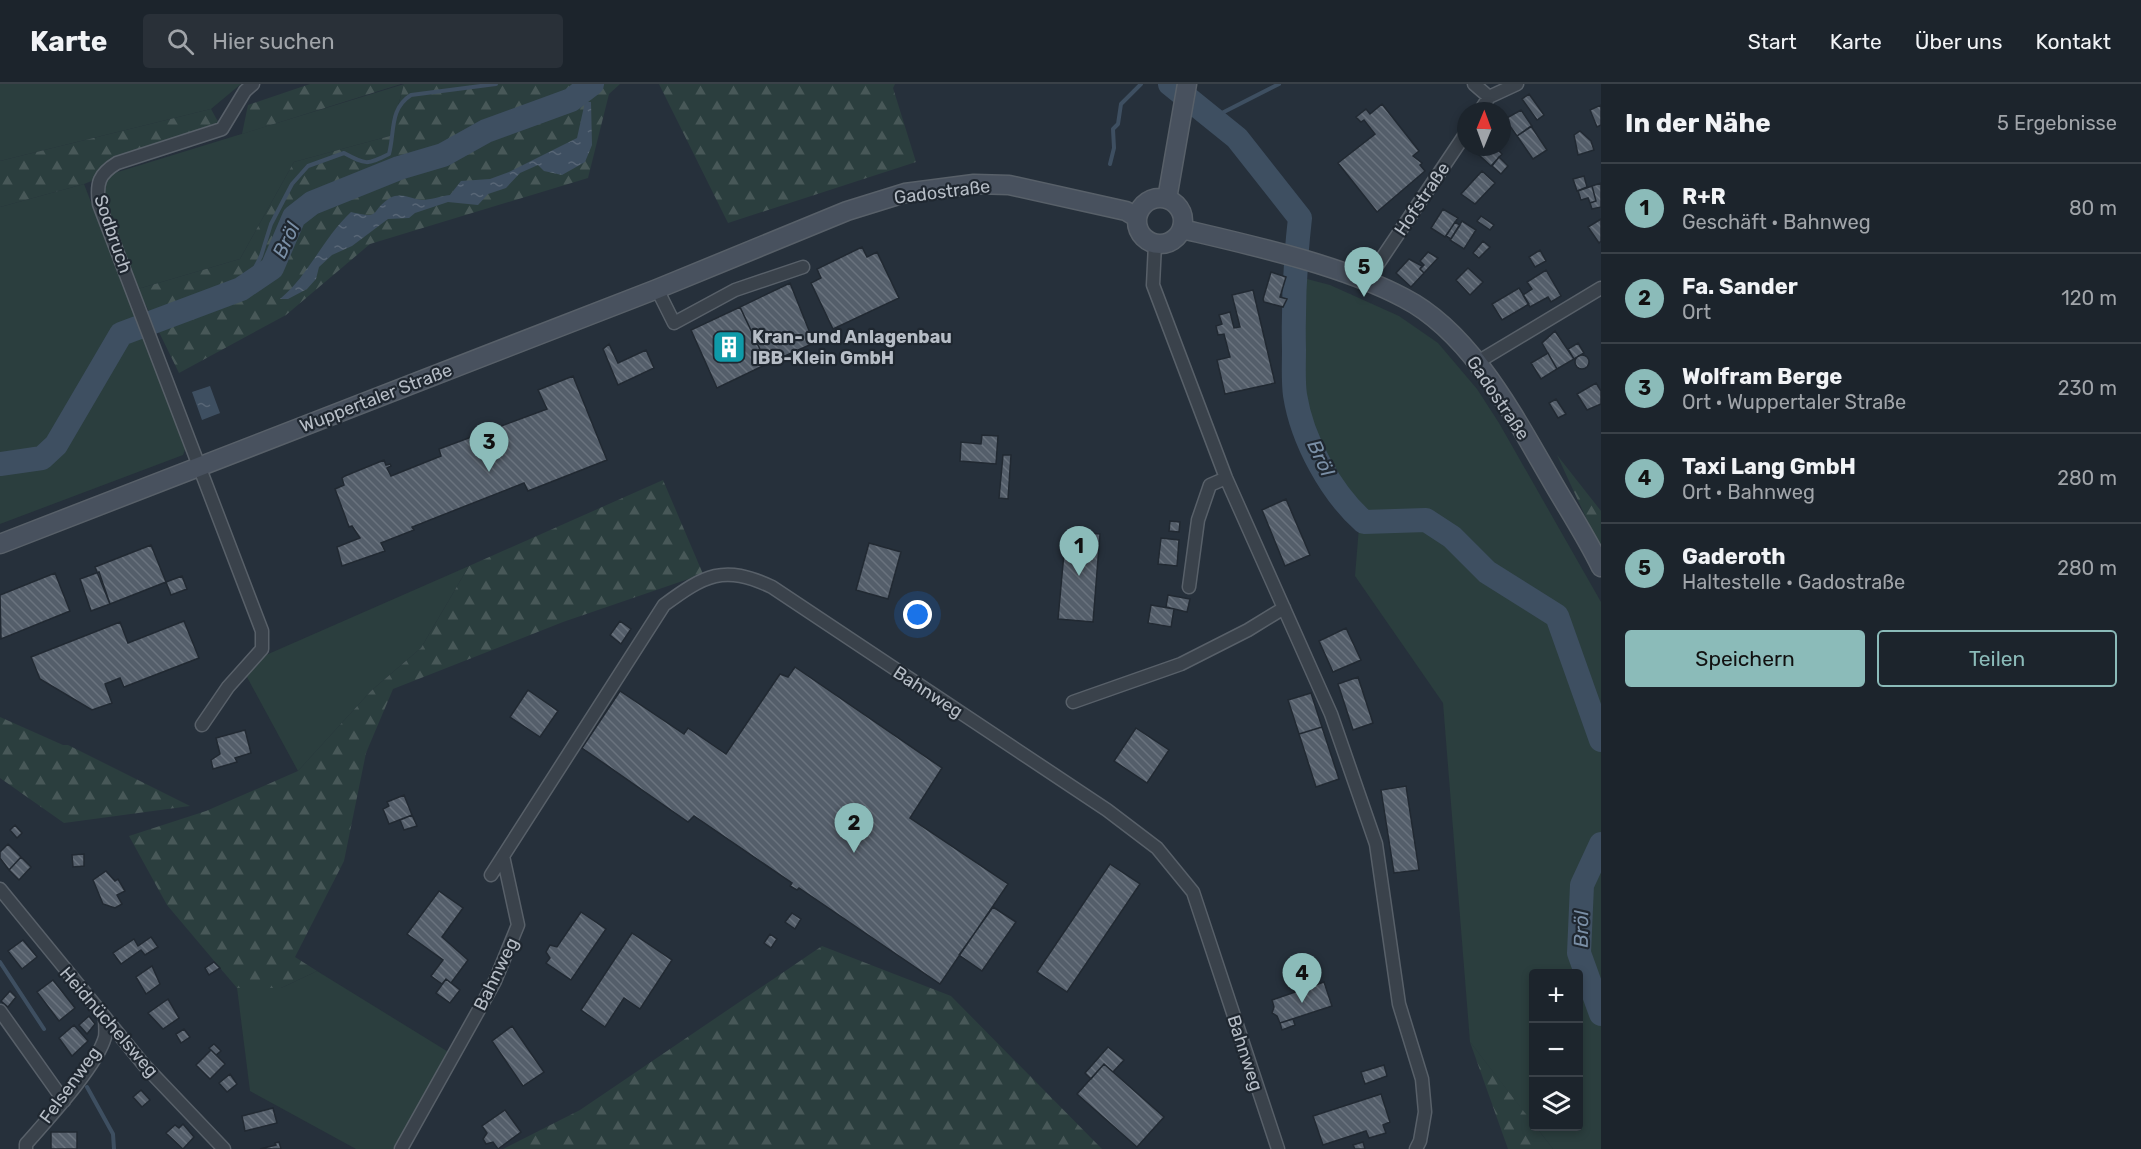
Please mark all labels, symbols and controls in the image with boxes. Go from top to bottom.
search box [143,14,563,68]
text: Karte [30,25,107,58]
icon: search [164,25,197,58]
text: Hier suchen [212,28,335,55]
text: Start [1748,29,1797,54]
text: Karte [1830,29,1882,54]
text: Über uns [1915,29,2003,54]
text: Kontakt [2036,29,2111,54]
north arrow [1457,102,1511,156]
text: In der Nähe [1625,108,1771,139]
text: 5 Ergebnisse [1997,111,2117,135]
street label: Hofstraße [1390,158,1454,240]
street label: Gadostraße [893,175,991,209]
text: R+R [1682,183,1726,210]
street label: Sodbruch [89,192,137,276]
text: 1 [1640,196,1649,220]
text: 80 m [2069,196,2117,220]
text: Geschäft · Bahnweg [1682,210,1871,234]
water label: Bröl [267,217,305,262]
pin: 5 [1344,248,1384,297]
text: Fa. Sander [1682,273,1798,300]
text: 2 [1638,286,1651,310]
text: 120 m [2061,286,2117,310]
text: Ort [1682,300,1711,324]
place label: Kran- und Anlagenbau IBB-Klein GmbH [752,326,952,369]
building icon: Kran- und Anlagenbau IBB-Klein GmbH [711,329,747,365]
street label: Gadostraße [1462,352,1534,444]
street label: Wuppertaler Straße [297,359,455,437]
text: Wolfram Berge [1682,363,1842,390]
text: 3 [1638,376,1651,400]
text: 230 m [2058,376,2117,400]
text: Ort · Wuppertaler Straße [1682,390,1906,414]
pin: 3 [470,422,508,472]
water label: Bröl [1302,436,1340,481]
text: Taxi Lang GmbH [1682,453,1856,480]
text: 4 [1638,466,1651,490]
text: 280 m [2057,466,2117,490]
text: Ort · Bahnweg [1682,480,1815,504]
pin: 1 [1060,526,1098,576]
text: Gaderoth [1682,543,1786,570]
text: 5 [1638,556,1651,580]
text: 280 m [2057,556,2117,580]
text: Haltestelle · Gadostraße [1682,570,1905,594]
your location [903,600,932,629]
button: Speichern [1625,630,1865,687]
button: Teilen [1877,630,2117,687]
street label: Bahnweg [889,661,967,723]
pin: 2 [834,804,874,853]
water label: Bröl [1569,909,1593,948]
street label: Bahnweg [469,934,523,1014]
pin: 4 [1282,954,1322,1003]
street label: Heidnüchelsweg [55,962,163,1082]
map controls [1529,969,1583,1131]
button: + [1529,969,1583,1023]
street label: Bahnweg [1222,1012,1268,1094]
button: − [1529,1023,1583,1077]
street label: Felsenweg [35,1042,105,1128]
button: layers [1529,1077,1583,1131]

